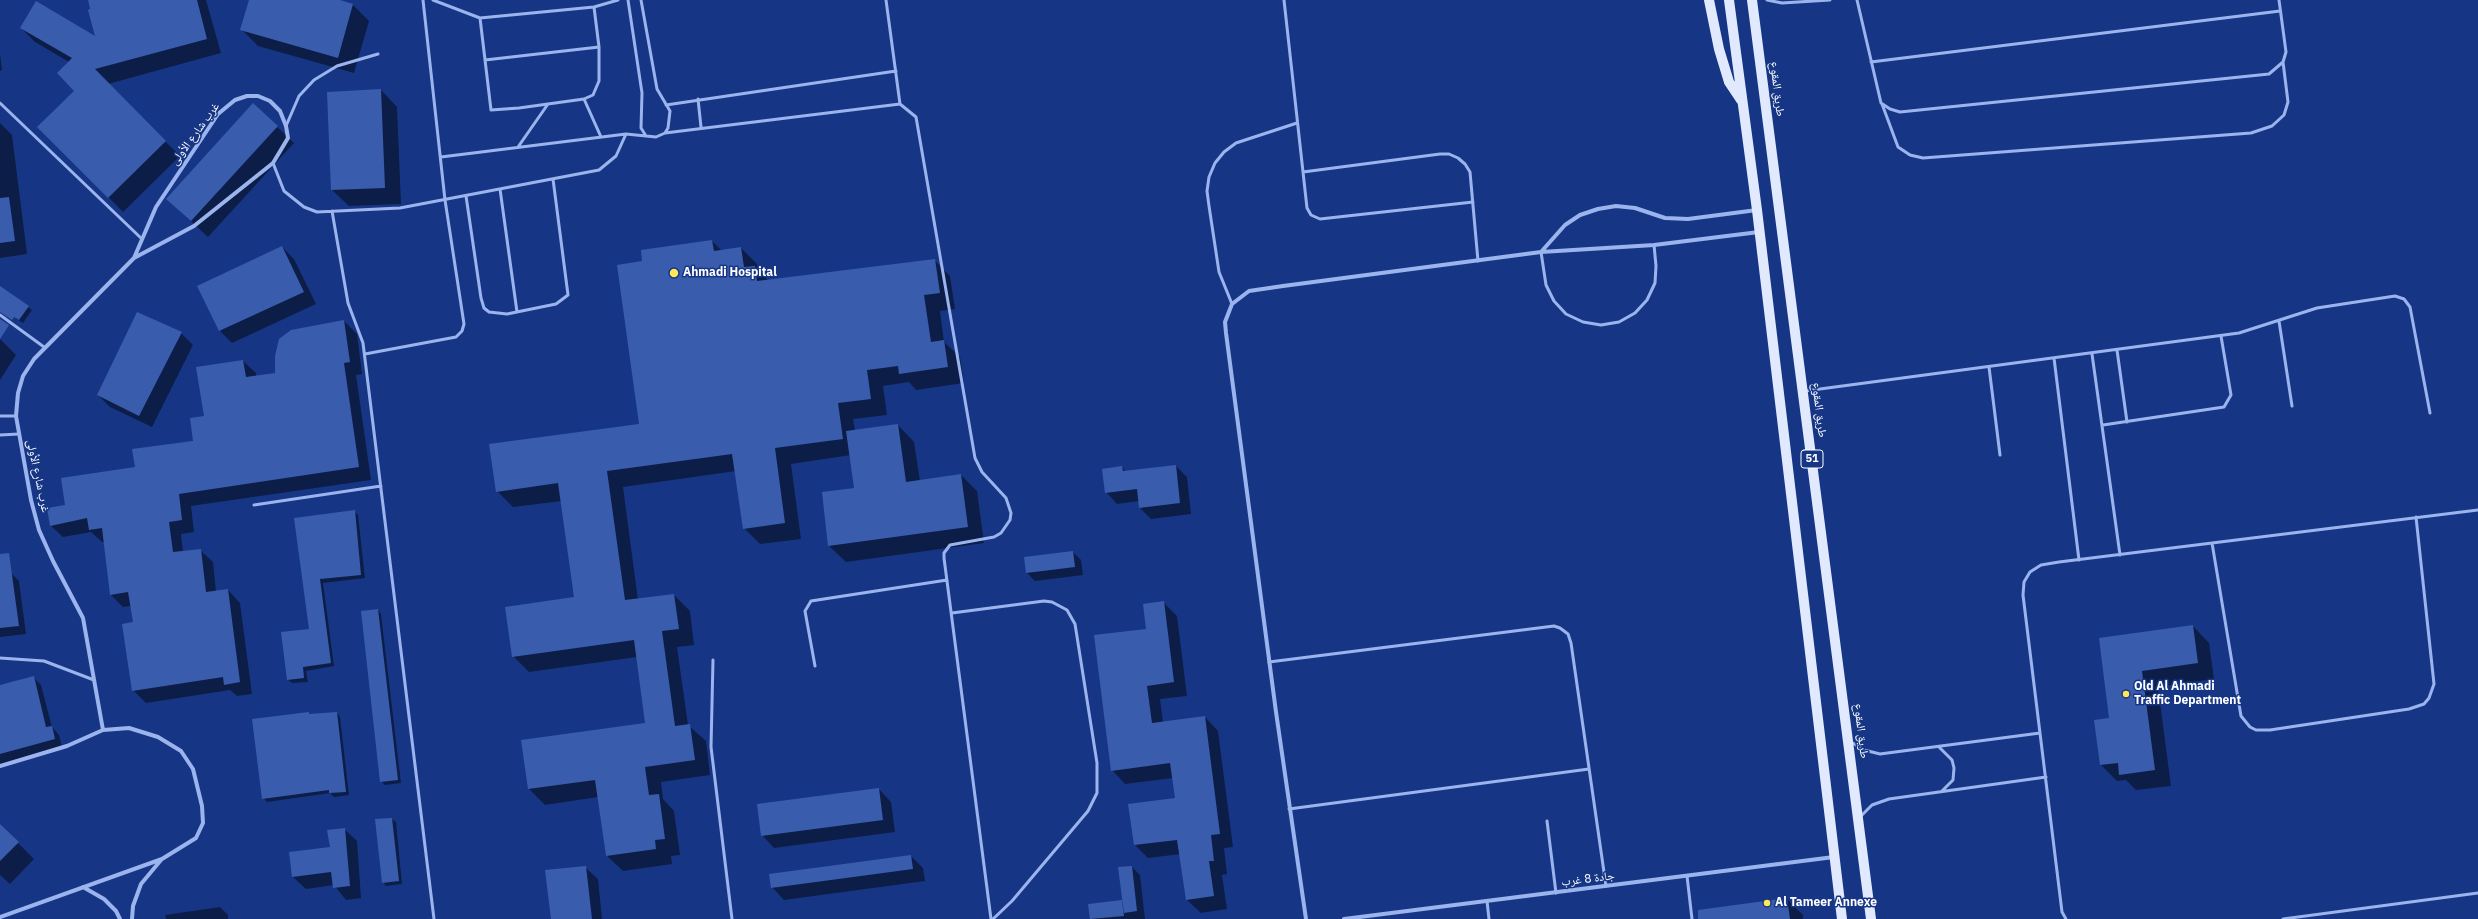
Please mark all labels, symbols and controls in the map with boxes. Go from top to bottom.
street label: طريق المقوع [1766,61,1788,117]
street label: غرب شارع الأولى [167,100,223,168]
place label: Ahmadi Hospital [683,266,777,280]
marker: Ahmadi Hospital [668,267,680,279]
street label: طريق المقوع [1808,382,1830,438]
street label: غرب شارع الأولى [23,438,53,514]
road number: 51 [1801,450,1823,468]
place label: Old Al Ahmadi Traffic Department [2134,680,2241,708]
marker: Old Al Ahmadi Traffic Department [2121,689,2131,699]
street label: طريق المقوع [1850,703,1872,759]
street label: جادة 8 غرب [1561,869,1615,889]
place label: Al Tameer Annexe [1775,896,1877,910]
marker: Al Tameer Annexe [1762,898,1772,908]

